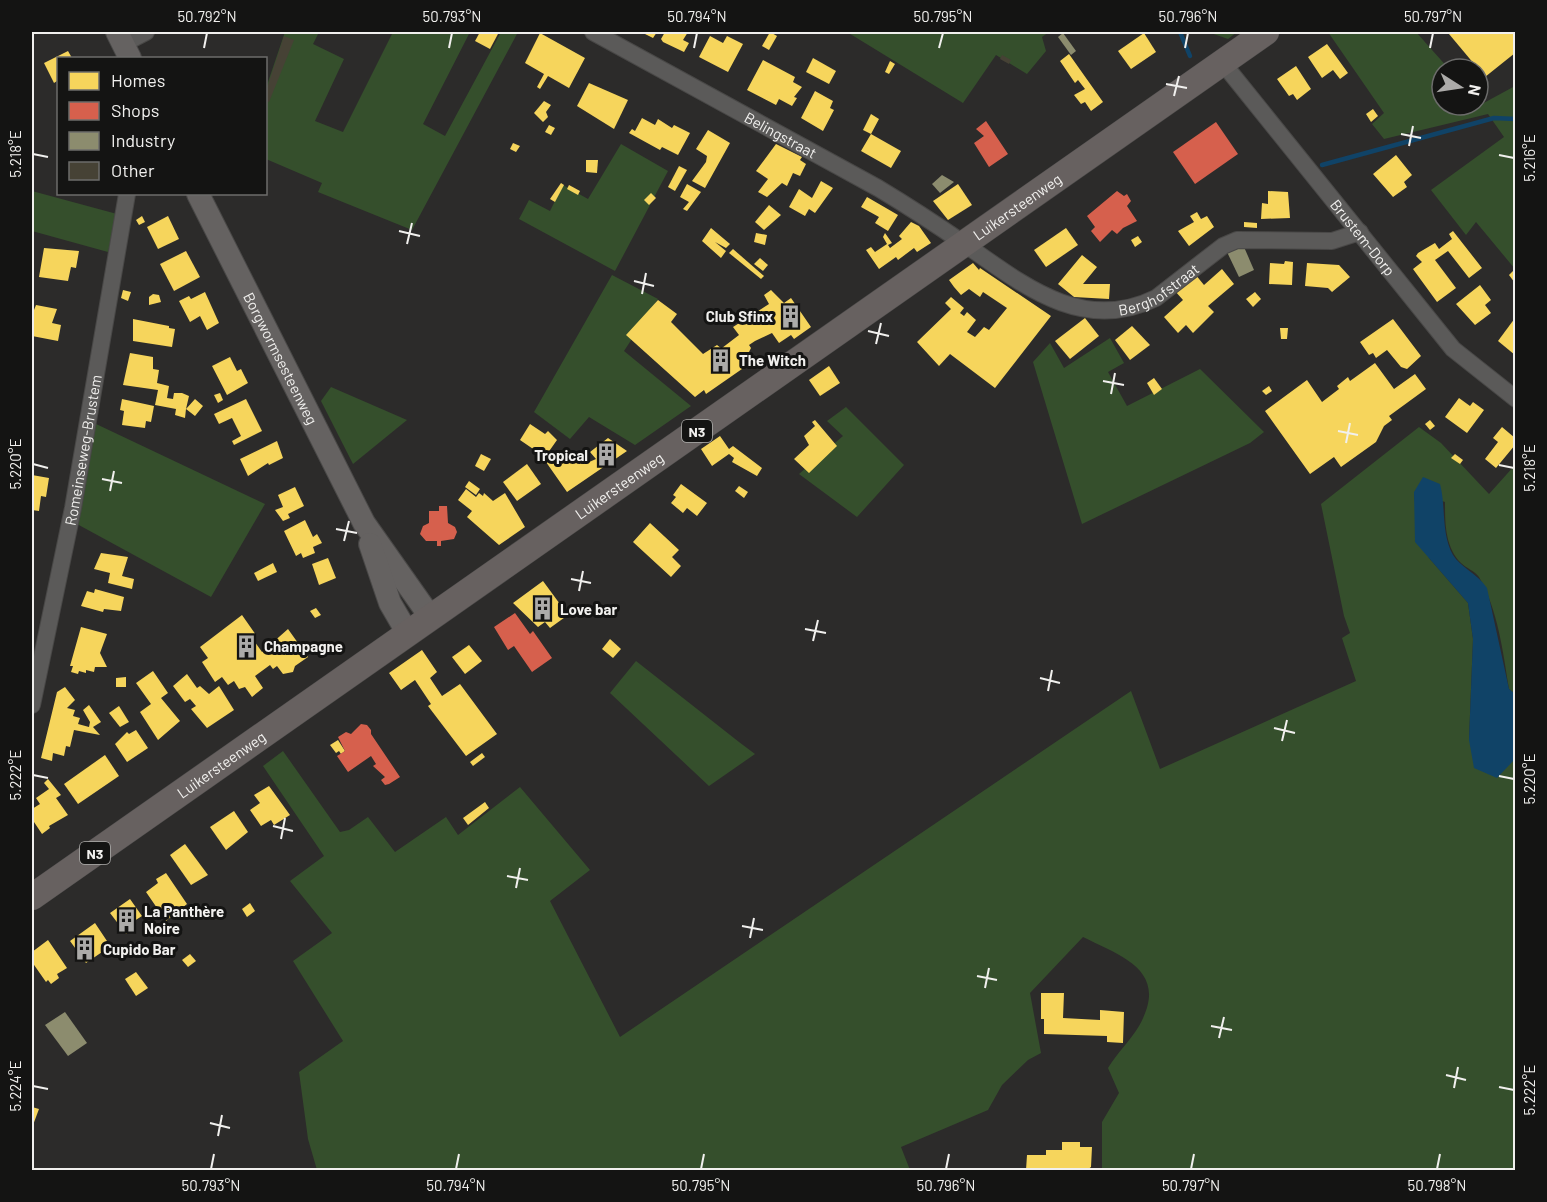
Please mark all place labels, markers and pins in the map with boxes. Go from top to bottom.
building icon: Club Sfinx [778,303,804,329]
place label: Club Sfinx [706,307,773,325]
building icon: The Witch [708,347,734,373]
place label: The Witch [739,351,806,369]
building icon: Tropical [593,442,619,468]
place label: Tropical [534,446,588,464]
building icon: Love bar [529,596,555,622]
place label: Love bar [560,600,617,618]
building icon: Champagne [233,633,259,659]
place label: Champagne [264,637,343,655]
place label: La Panthère Noire [144,902,224,937]
building icon: La Panthère Noire [113,907,139,933]
building icon: Cupido Bar [72,936,98,962]
place label: Cupido Bar [103,940,176,958]

